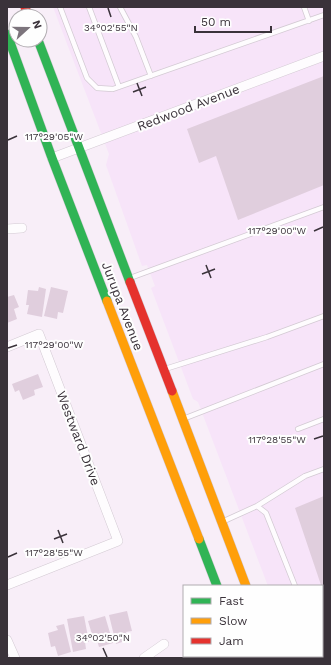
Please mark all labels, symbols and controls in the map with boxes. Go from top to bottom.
north arrow [8,8,48,48]
scale bar [195,8,271,34]
text: 50 m [201,15,231,29]
text: N [29,18,44,31]
text: 34°02'55"N [84,22,138,33]
street label: Redwood Avenue [135,81,241,134]
text: 117°29'05"W [25,131,83,142]
text: 117°29'00"W [248,225,307,236]
street label: Jurupa Avenue [99,260,146,353]
text: 117°29'00"W [25,339,84,350]
street label: Westward Drive [54,389,103,488]
text: 117°28'55"W [248,434,306,445]
text: 117°28'55"W [25,547,83,558]
legend [183,585,323,657]
text: Fast [219,594,244,608]
text: Slow [219,614,247,628]
text: 34°02'50"N [76,632,130,643]
text: Jam [219,634,244,648]

